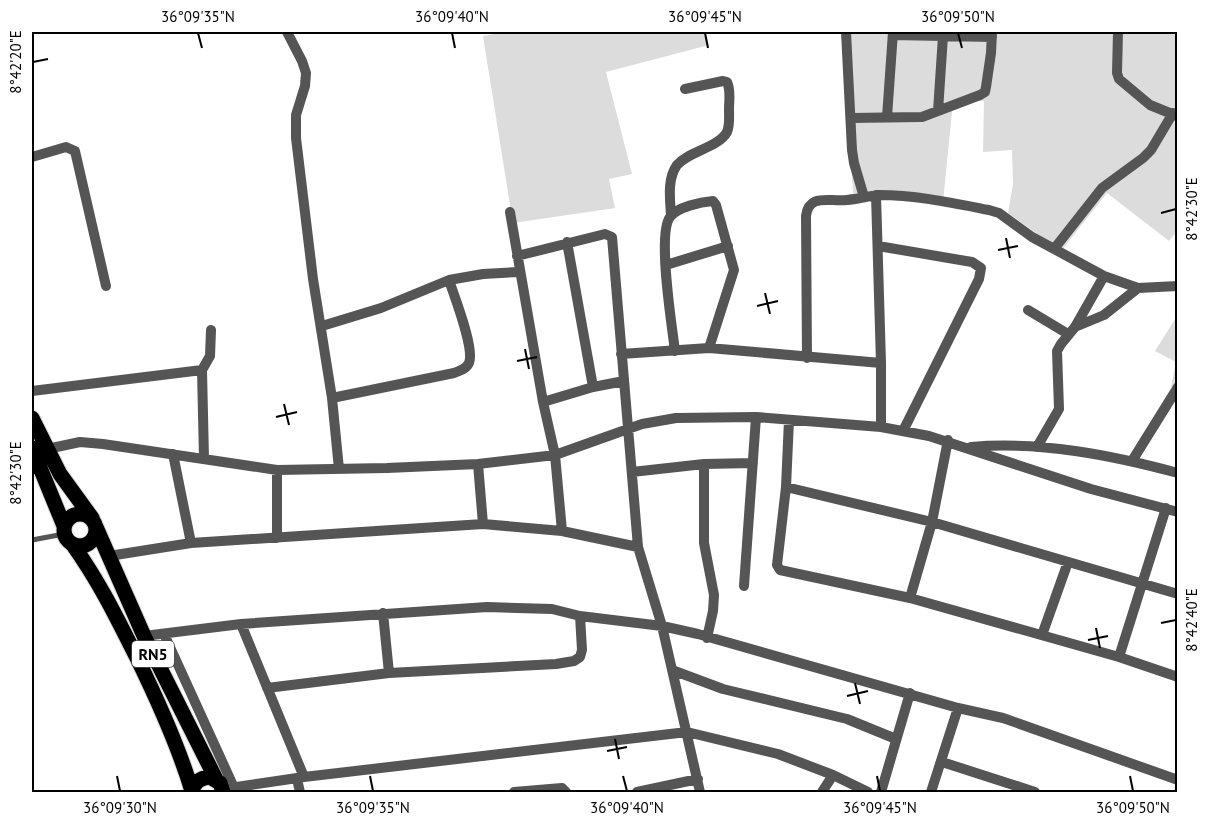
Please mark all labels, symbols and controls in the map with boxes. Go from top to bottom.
text: 36°09'35"N [161,7,235,26]
text: 36°09'40"N [415,7,489,26]
text: 36°09'45"N [668,7,742,26]
text: 36°09'50"N [921,7,995,26]
text: 8°42'20"E [6,30,25,94]
text: 8°42'30"E [1182,177,1201,241]
text: 8°42'30"E [6,441,25,505]
text: 8°42'40"E [1182,588,1201,652]
road number: RN5 [132,641,174,667]
text: 36°09'30"N [83,798,157,817]
text: 36°09'35"N [336,798,410,817]
text: 36°09'40"N [590,798,664,817]
text: 36°09'45"N [843,798,917,817]
text: 36°09'50"N [1096,798,1170,817]

